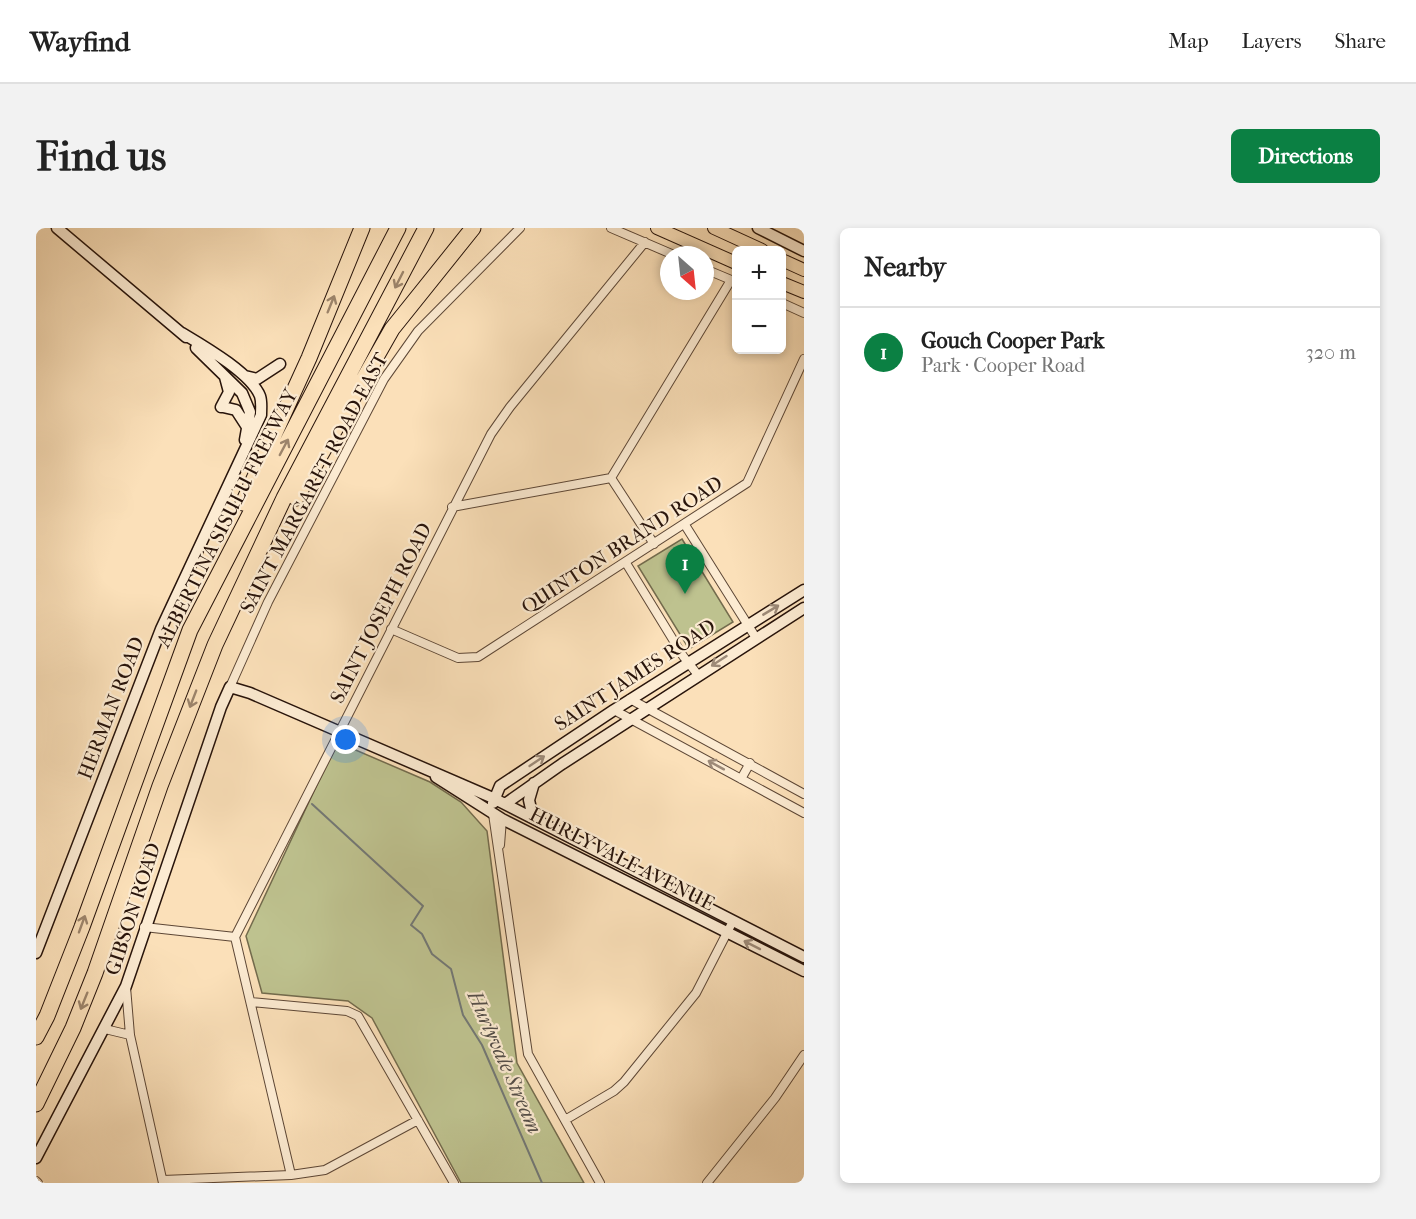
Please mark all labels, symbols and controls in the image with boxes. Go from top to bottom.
text: Wayfind [30,25,130,58]
text: Map [1168,29,1209,53]
text: Layers [1242,29,1301,53]
text: Share [1334,29,1386,53]
button: Directions [1231,129,1380,183]
text: Find us [36,132,166,181]
north arrow [660,246,714,300]
map controls [732,246,786,354]
button: + [732,246,786,300]
text: Nearby [864,252,946,283]
one-way arrow [393,271,405,288]
one-way arrow [326,295,337,314]
button: − [732,300,786,354]
text: Gouch Cooper Park [921,328,1104,354]
text: 1 [880,341,887,364]
text: 320 m [1306,341,1356,364]
street label: SAINT MARGARET ROAD EAST [235,348,393,617]
text: Park · Cooper Road [921,354,1085,377]
street label: ALBERTINA SISULU FREEWAY [151,384,303,652]
one-way arrow [278,439,290,456]
street label: QUINTON BRAND ROAD [517,471,727,619]
street label: SAINT JOSEPH ROAD [325,519,437,707]
pin: 1 [666,544,704,594]
one-way arrow [762,604,779,616]
street label: SAINT JAMES ROAD [550,614,720,736]
street label: HERMAN ROAD [73,633,149,783]
one-way arrow [711,656,728,668]
one-way arrow [186,689,197,708]
your location [331,725,360,754]
one-way arrow [528,755,544,767]
one-way arrow [707,759,725,770]
street label: HURLYVALE AVENUE [526,802,718,916]
street label: GIBSON ROAD [101,840,165,978]
one-way arrow [78,916,89,934]
one-way arrow [743,938,761,950]
water label: Hurlyvale Stream [462,986,547,1137]
one-way arrow [78,991,89,1009]

